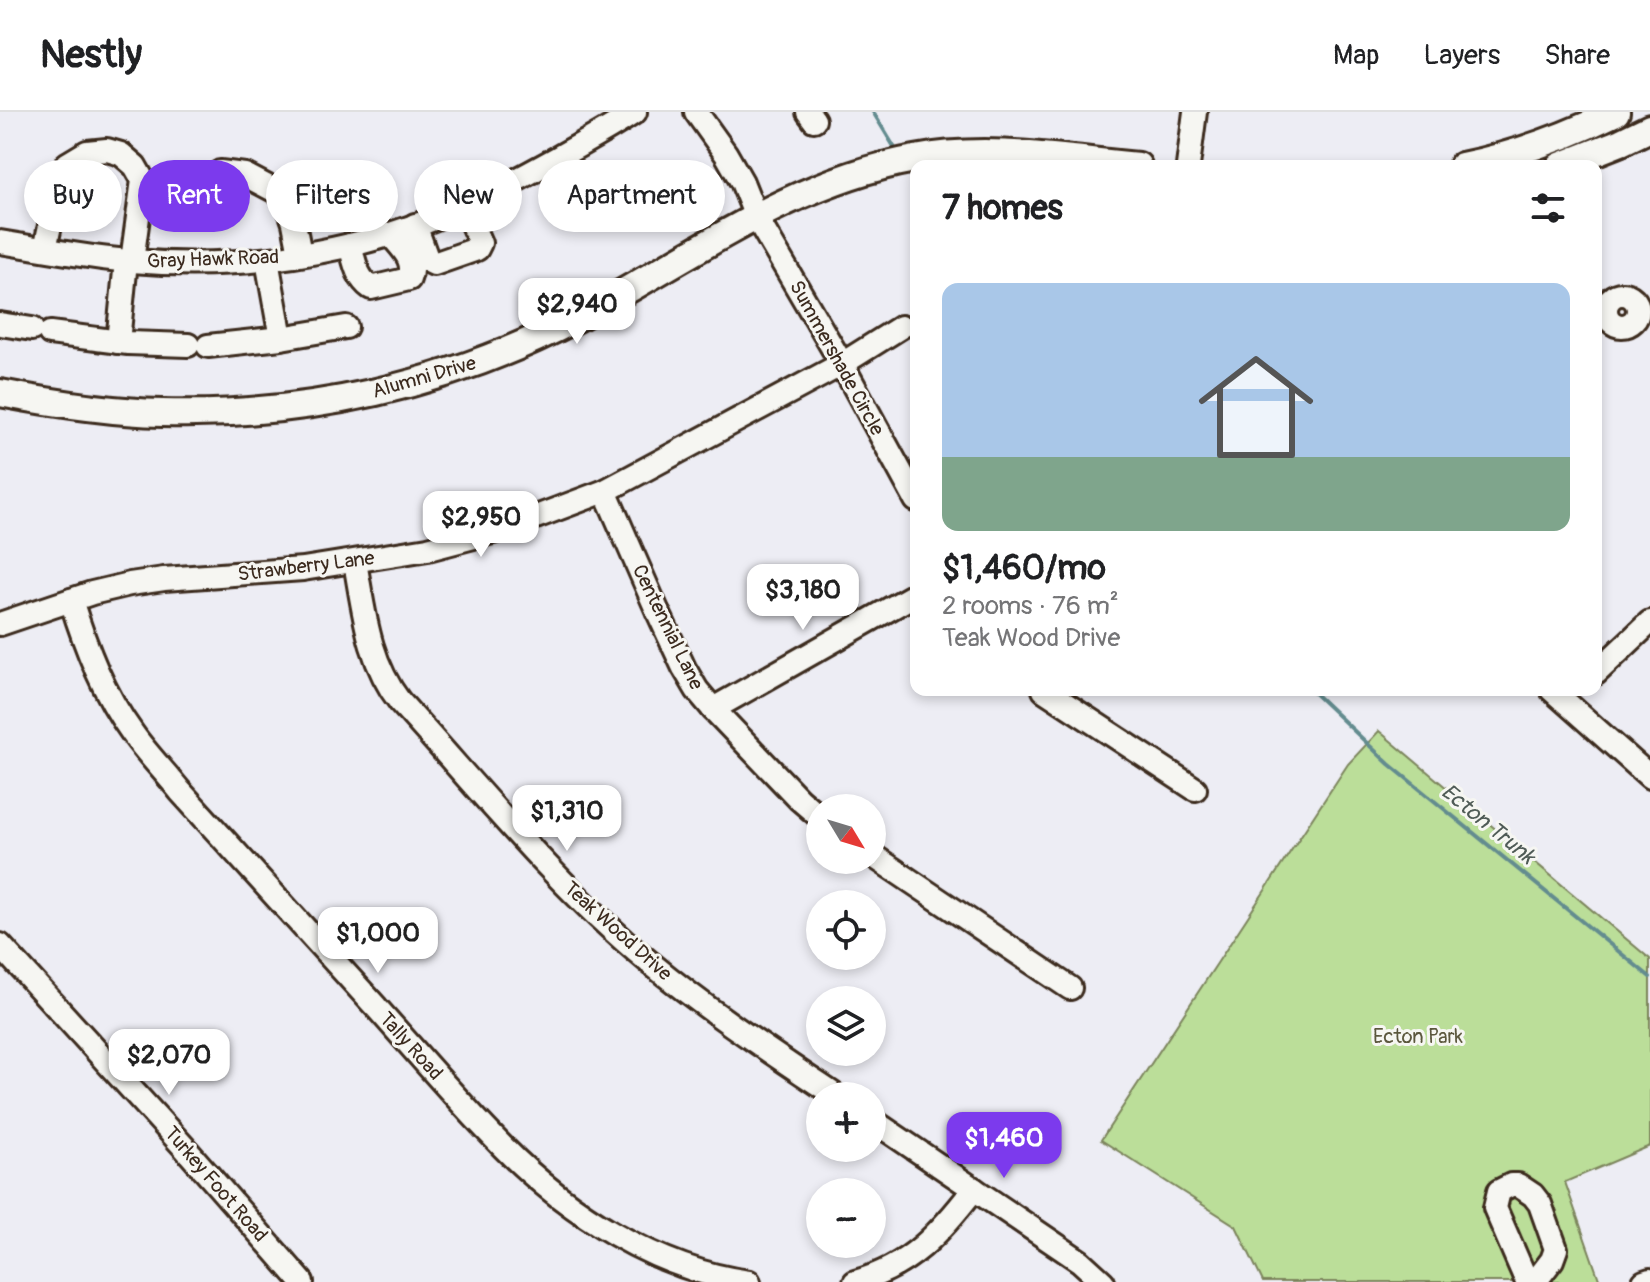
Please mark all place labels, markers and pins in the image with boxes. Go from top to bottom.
pin: $2,940 [512,278,642,346]
pin: $2,950 [416,491,546,559]
pin: $3,180 [738,564,868,632]
pin: $1,310 [502,785,632,853]
pin: $1,000 [313,907,443,975]
pin: $2,070 [104,1029,234,1097]
pin: $1,460 [939,1112,1069,1180]

